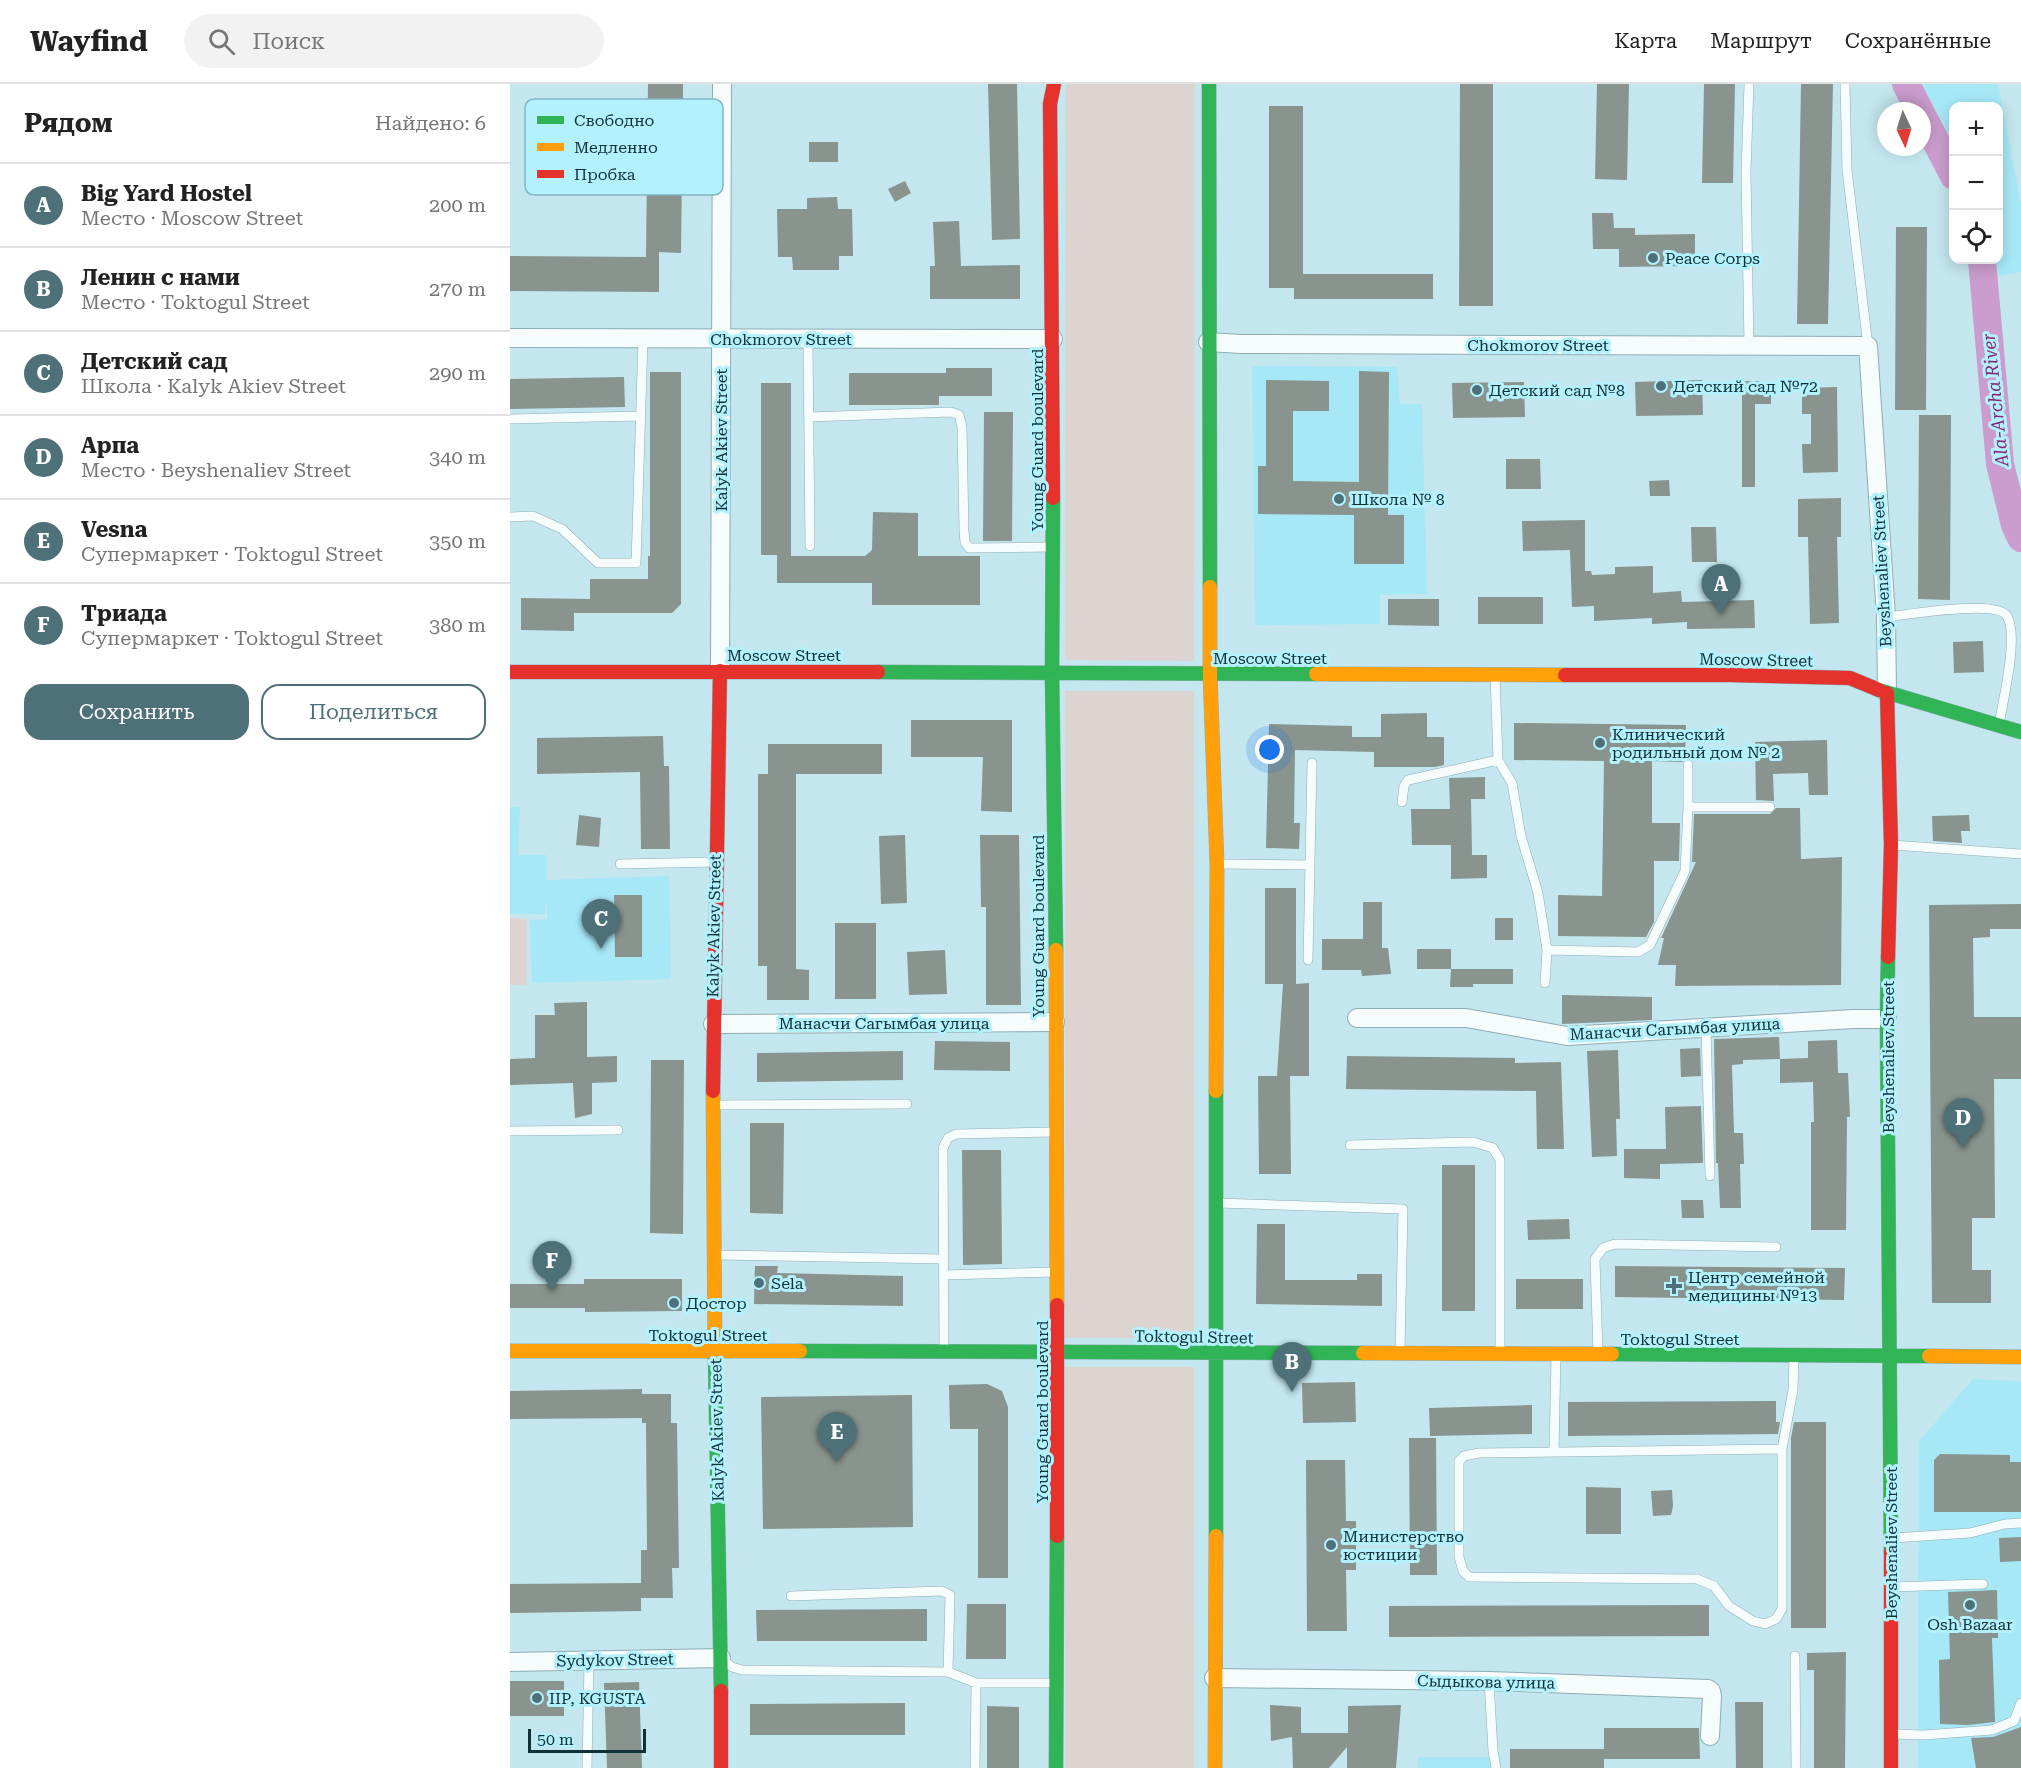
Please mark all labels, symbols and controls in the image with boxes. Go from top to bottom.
search box [184,14,604,68]
text: Wayfind [30,25,148,58]
icon: search [205,25,238,58]
text: Поиск [253,29,325,54]
text: Карта [1614,29,1677,53]
text: Маршрут [1710,29,1812,53]
text: Сохранённые [1845,29,1991,53]
legend [525,99,723,195]
north arrow [1877,102,1931,156]
map controls [1949,102,2003,264]
button: + [1949,102,2003,156]
text: Рядом [24,108,113,138]
text: Найдено: 6 [375,111,486,135]
text: Свободно [574,111,655,130]
text: Медленно [574,138,658,157]
button: − [1949,156,2003,210]
text: Пробка [574,165,636,184]
text: Big Yard Hostel [81,181,252,206]
text: A [36,193,51,217]
text: 200 m [429,193,486,217]
text: Место · Moscow Street [81,206,303,230]
button: locate [1949,210,2003,264]
place label: Peace Corps [1665,249,1760,268]
marker: Peace Corps [1646,251,1660,265]
text: Ленин с нами [81,265,240,290]
text: B [36,277,51,301]
text: 270 m [429,277,486,301]
text: Место · Toktogul Street [81,290,310,314]
street label: Chokmorov Street [710,330,852,349]
water label: Ala-Archa River [1978,332,2013,469]
street label: Chokmorov Street [1467,336,1609,355]
street label: Young Guard boulevard [1028,348,1047,532]
text: Детский сад [81,349,228,374]
text: C [37,361,51,385]
text: 290 m [429,361,486,385]
street label: Kalyk Akiev Street [712,368,731,512]
text: Школа · Kalyk Akiev Street [81,374,346,398]
place label: Детский сад №72 [1673,377,1818,396]
marker: Детский сад №72 [1654,379,1668,393]
place label: Детский сад №8 [1489,381,1625,400]
marker: Детский сад №8 [1470,383,1484,397]
text: Арпа [81,433,139,458]
text: D [35,445,52,469]
text: 340 m [429,445,486,469]
text: Место · Beyshenaliev Street [81,458,351,482]
place label: Школа № 8 [1351,490,1445,509]
marker: Школа № 8 [1332,492,1346,506]
street label: Beyshenaliev Street [1869,494,1895,648]
text: Vesna [81,517,147,542]
text: E [37,529,50,553]
text: 350 m [429,529,486,553]
text: Супермаркет · Toktogul Street [81,542,383,566]
pin: A [1702,564,1740,614]
text: Триада [81,601,167,626]
text: F [37,613,50,637]
text: 380 m [429,613,486,637]
text: Супермаркет · Toktogul Street [81,626,383,650]
street label: Moscow Street [727,646,841,665]
street label: Moscow Street [1213,649,1327,668]
street label: Moscow Street [1699,650,1813,670]
button: Сохранить [24,684,249,740]
button: Поделиться [261,684,486,740]
place label: Клинический родильный дом № 2 [1612,725,1780,762]
your location [1255,735,1284,764]
marker: Клинический родильный дом № 2 [1593,736,1607,750]
street label: Young Guard boulevard [1029,834,1048,1018]
street label: Kalyk Akiev Street [703,854,725,998]
pin: C [582,900,620,949]
street label: Beyshenaliev Street [1879,981,1898,1133]
street label: Манасчи Сагымбая улица [779,1014,990,1033]
street label: Манасчи Сагымбая улица [1569,1014,1781,1044]
pin: D [1944,1098,1982,1148]
pin: F [532,1242,572,1291]
place label: Центр семейной медицины №13 [1688,1268,1825,1305]
place label: Sela [771,1274,804,1293]
marker: Sela [752,1276,766,1290]
marker: Центр семейной медицины №13 [1665,1277,1683,1295]
place label: Достор [686,1294,747,1313]
marker: Достор [667,1296,681,1310]
street label: Young Guard boulevard [1033,1320,1052,1504]
street label: Toktogul Street [648,1326,768,1345]
street label: Toktogul Street [1134,1326,1254,1348]
street label: Toktogul Street [1620,1330,1740,1349]
pin: B [1272,1342,1312,1392]
street label: Kalyk Akiev Street [706,1358,728,1502]
pin: E [818,1412,856,1462]
street label: Beyshenaliev Street [1882,1467,1901,1619]
place label: Министерство юстиции [1343,1527,1464,1564]
marker: Министерство юстиции [1324,1538,1338,1552]
marker: Osh Bazaar [1963,1598,1977,1612]
place label: Osh Bazaar [1927,1615,2013,1634]
street label: Sydykov Street [556,1649,674,1671]
street label: Сыдыкова улица [1417,1671,1555,1693]
place label: IIP, KGUSTA [549,1689,647,1708]
marker: IIP, KGUSTA [530,1691,544,1705]
scale bar [528,1726,646,1754]
text: 50 m [537,1730,574,1749]

